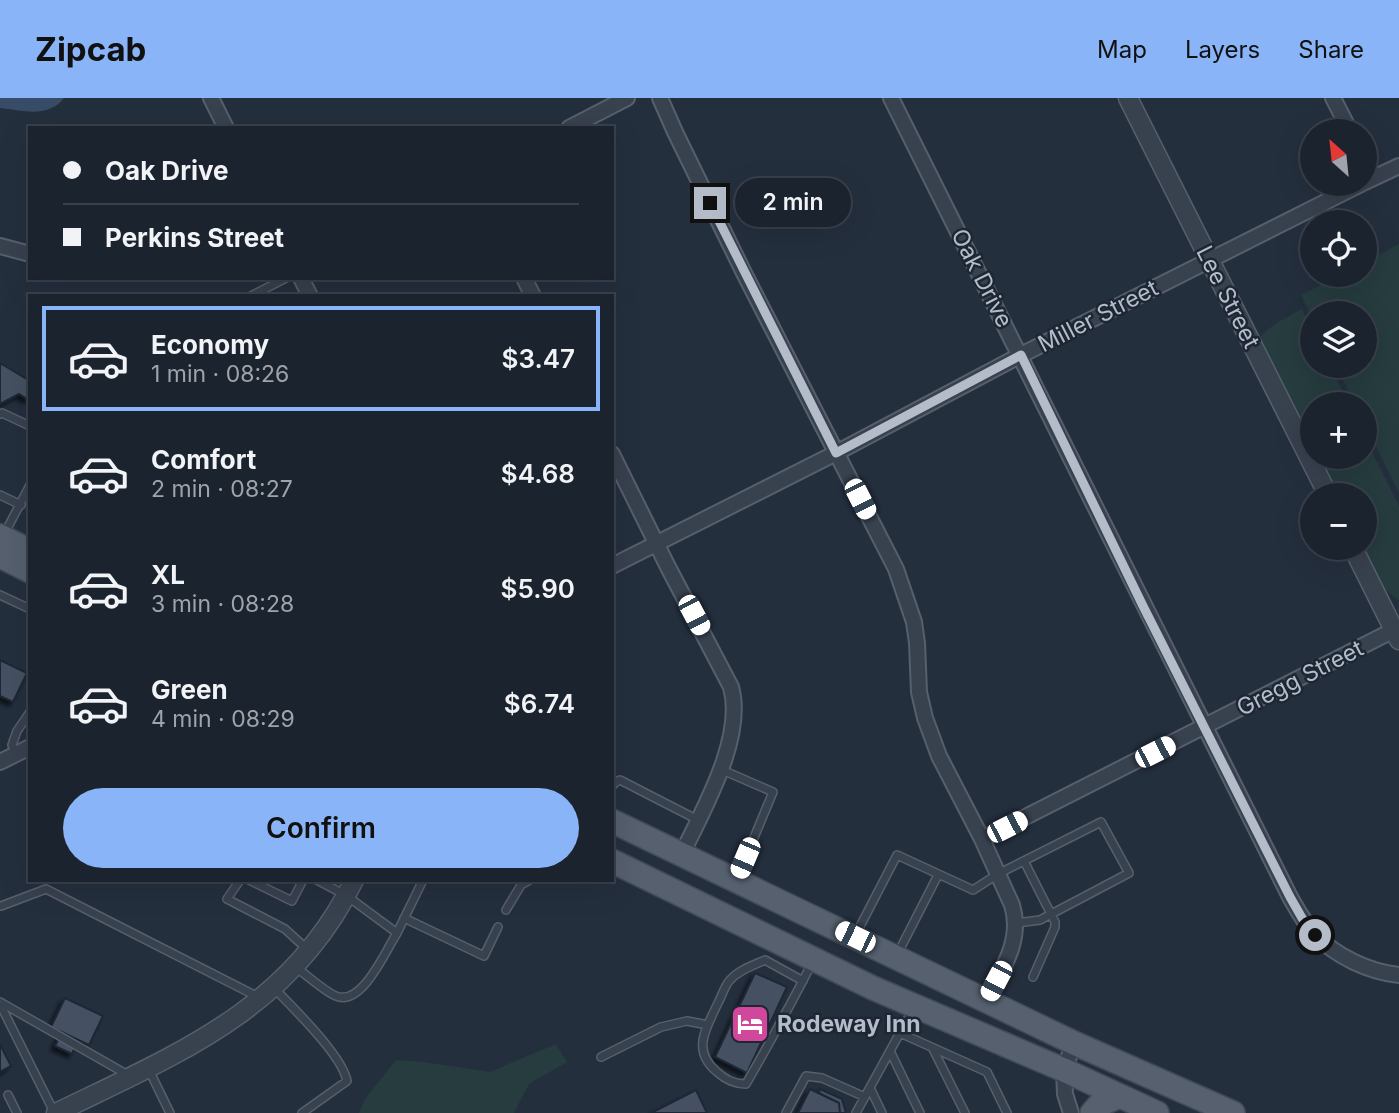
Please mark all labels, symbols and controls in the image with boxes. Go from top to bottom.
text: Zipcab [35,29,146,69]
text: Map [1097,35,1147,64]
text: Layers [1185,35,1260,64]
text: Share [1298,35,1364,64]
north arrow [1300,119,1377,196]
map controls [1300,119,1377,560]
text: Oak Drive [105,155,229,186]
callout: 2 min [734,178,850,228]
route end [694,187,726,219]
text: 2 min [763,188,823,216]
button: locate [1300,210,1377,287]
text: Perkins Street [105,222,284,253]
street label: Oak Drive [945,224,1019,332]
street label: Lee Street [1190,241,1266,353]
street label: Miller Street [1033,274,1163,358]
button: layers [1300,301,1377,378]
icon: car [67,327,130,390]
text: Economy [151,329,269,360]
text: $3.47 [502,343,575,374]
text: 1 min · 08:26 [151,360,289,388]
button: + [1300,392,1377,469]
icon: car [67,442,130,505]
text: Comfort [151,444,256,475]
text: $4.68 [501,458,575,489]
text: 2 min · 08:27 [151,475,293,503]
car [842,476,879,522]
button: − [1300,483,1377,560]
icon: car [67,557,130,620]
text: XL [151,559,185,590]
text: $5.90 [501,573,575,604]
text: 3 min · 08:28 [151,590,294,618]
car [675,592,714,638]
street label: Gregg Street [1232,634,1368,722]
icon: car [67,672,130,735]
text: Green [151,674,228,705]
text: $6.74 [504,688,575,719]
text: 4 min · 08:29 [151,705,295,733]
car [1132,733,1179,771]
button: Confirm [63,788,579,868]
car [984,808,1031,846]
car [728,835,763,881]
car [832,918,879,956]
route start [1299,919,1331,951]
car [977,958,1016,1004]
hotel icon: Rodeway Inn [729,1003,771,1045]
place label: Rodeway Inn [777,1010,921,1038]

